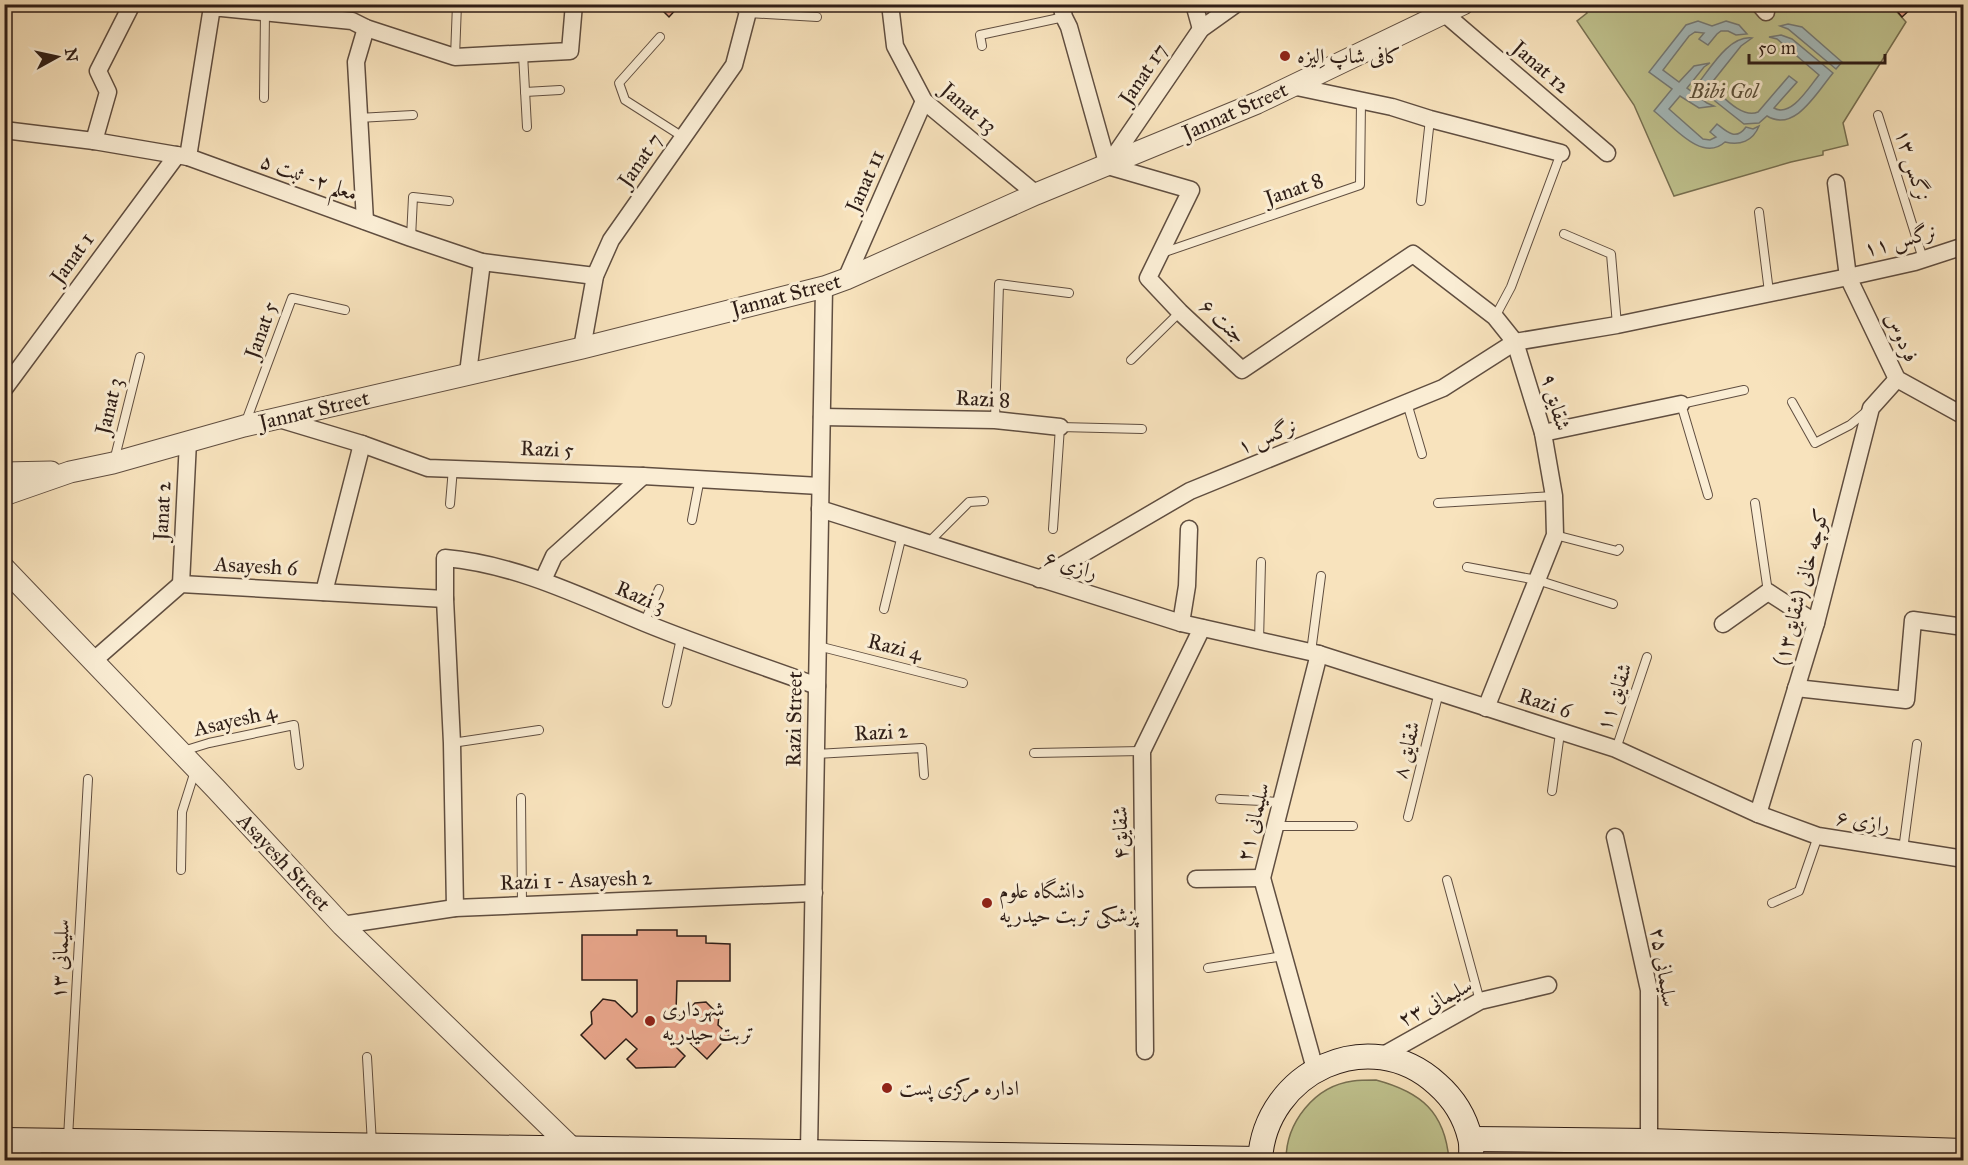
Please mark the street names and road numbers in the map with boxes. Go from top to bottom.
street label: Janat 12 [1505,34,1576,99]
street label: Janat 17 [1112,38,1173,111]
street label: Janat 13 [934,75,1002,139]
street label: Jannat Street [1176,76,1292,147]
street label: نرگس ۱۳ [1889,126,1936,204]
street label: Janat 7 [611,128,668,194]
street label: Janat 11 [839,146,890,218]
street label: معلم ۲- ثبت ۵ [254,147,361,214]
street label: Janat 8 [1259,167,1327,212]
street label: نرگس ۱۱ [1861,218,1939,263]
street label: Janat 1 [43,227,99,290]
street label: Jannat Street [726,268,844,323]
street label: جنت ۶ [1194,293,1252,349]
street label: Janat 5 [238,298,283,364]
street label: فردوس [1879,308,1925,366]
street label: شقایق ۹ [1535,370,1577,434]
street label: Janat 3 [89,375,129,439]
street label: Jannat Street [254,385,372,436]
street label: Razi 8 [955,385,1011,413]
street label: نرگس ۱ [1234,412,1301,461]
street label: Razi 5 [520,435,574,463]
street label: Janat 2 [147,480,177,543]
street label: کوچه خانی (شقایق۱۳) [1768,506,1835,669]
street label: رازی ۶ [1041,545,1101,585]
street label: Asayesh 6 [213,551,300,581]
street label: Razi 3 [612,575,670,619]
street label: Razi 4 [865,628,926,667]
street label: شقایق ۱۱ [1590,659,1638,735]
street label: Razi Street [780,670,808,767]
street label: Razi 6 [1515,682,1576,724]
street label: Asayesh 4 [190,698,280,742]
street label: Razi 2 [853,718,909,746]
street label: شقایق ۸ [1386,719,1426,781]
street label: سلیمانی ۲۱ [1231,780,1275,864]
street label: رازی ۶ [1834,804,1892,838]
street label: شقایق۴ [1107,806,1133,860]
street label: Asayesh Street [231,807,336,917]
street label: Razi 1 - Asayesh 2 [499,864,653,896]
street label: سلیمانی ۱۳ [45,918,75,1000]
street label: سلیمانی ۲۵ [1645,925,1683,1009]
street label: سلیمانی ۲۳ [1393,972,1477,1032]

